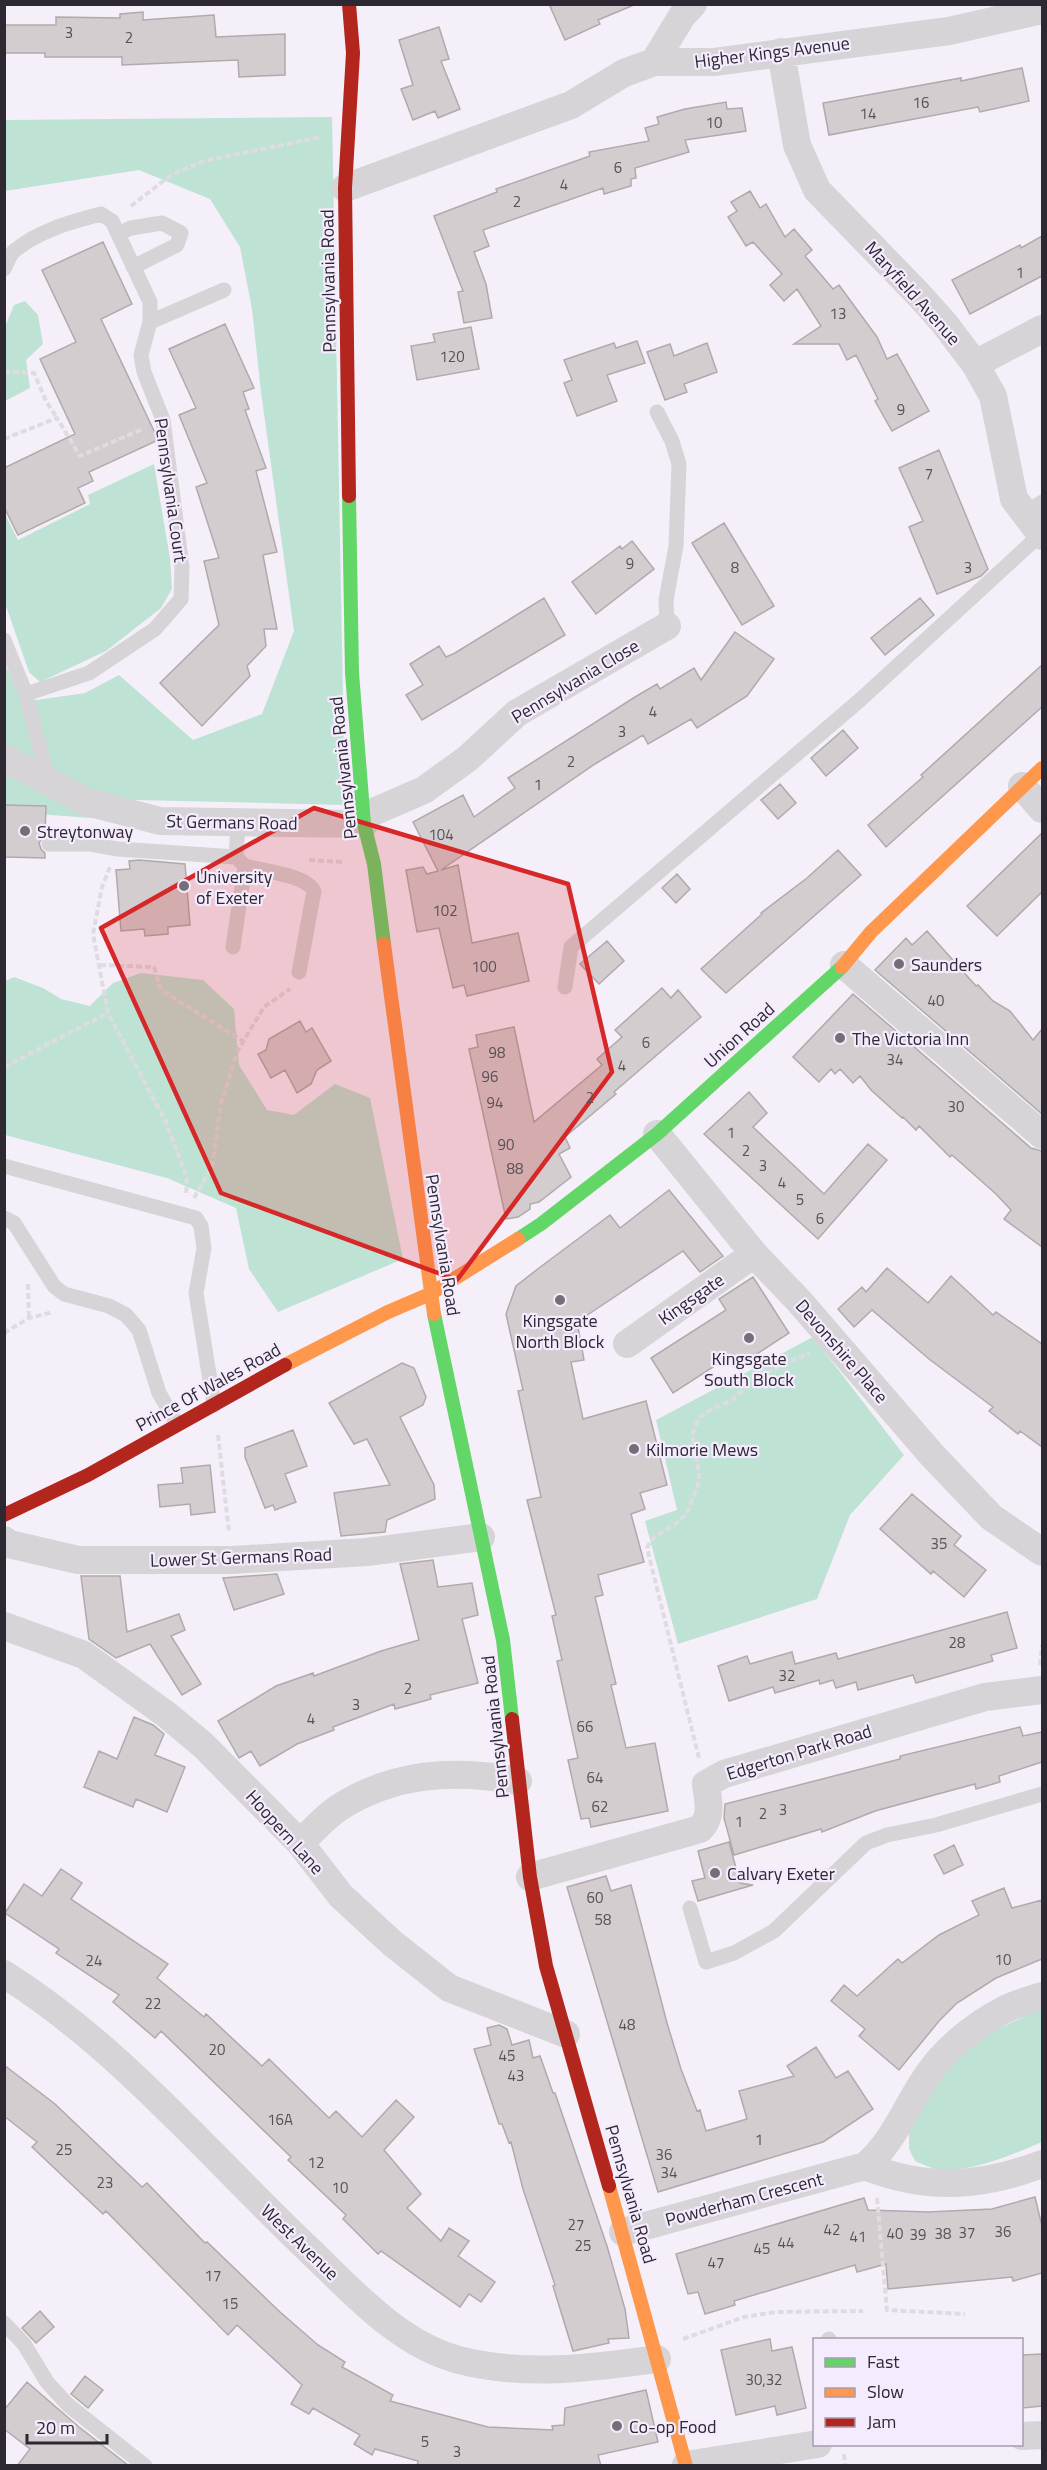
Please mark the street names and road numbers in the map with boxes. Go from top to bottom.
street label: Higher Kings Avenue [693,29,851,75]
street label: Pennsylvania Road [313,209,343,353]
street label: Maryfield Avenue [859,235,967,351]
street label: Pennsylvania Court [148,416,195,565]
street label: Pennsylvania Close [506,632,644,730]
street label: Pennsylvania Road [322,695,364,841]
street label: St Germans Road [166,807,298,837]
street label: Union Road [698,996,780,1074]
street label: Pennsylvania Road [418,1172,468,1318]
street label: Kingsgate [653,1266,729,1332]
street label: Devonshire Place [789,1293,895,1409]
street label: Prince Of Wales Road [130,1336,286,1438]
street label: Lower St Germans Road [149,1540,333,1574]
street label: Pennsylvania Road [474,1654,516,1800]
street label: Edgerton Park Road [723,1717,875,1787]
street label: Hoopern Lane [240,1784,330,1880]
street label: Pennsylvania Road [598,2121,664,2267]
street label: Powderham Crescent [662,2165,826,2233]
street label: West Avenue [255,2198,345,2286]

